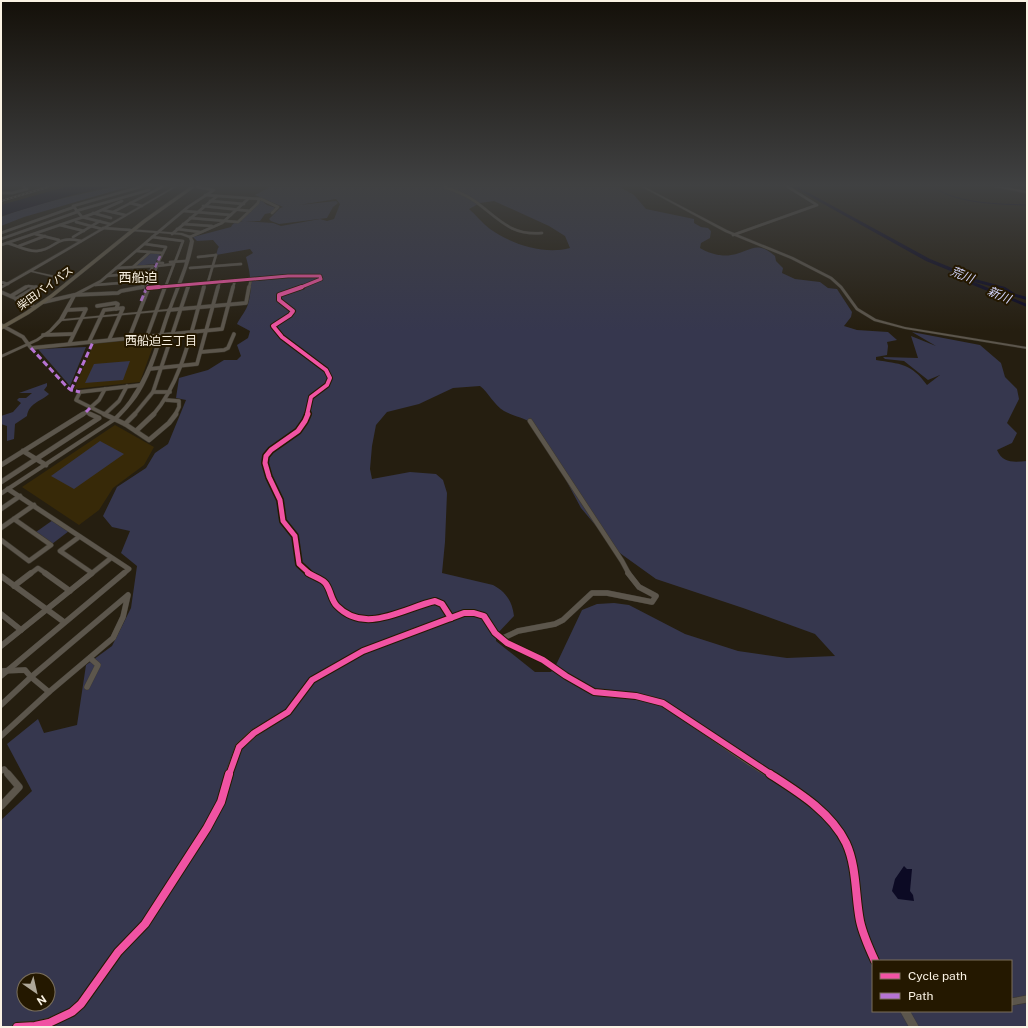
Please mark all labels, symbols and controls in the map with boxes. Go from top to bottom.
street label: 柴田バイパス [15,264,75,312]
water label: 荒川 [948,264,978,287]
district label: 西船迫 [118,270,158,285]
water label: 新川 [985,284,1015,307]
district label: 西船迫三丁目 [125,334,197,348]
legend [872,960,1012,1012]
text: Cycle path [908,969,967,983]
north arrow [16,972,56,1012]
text: Path [908,989,934,1003]
text: N [35,993,49,1008]

